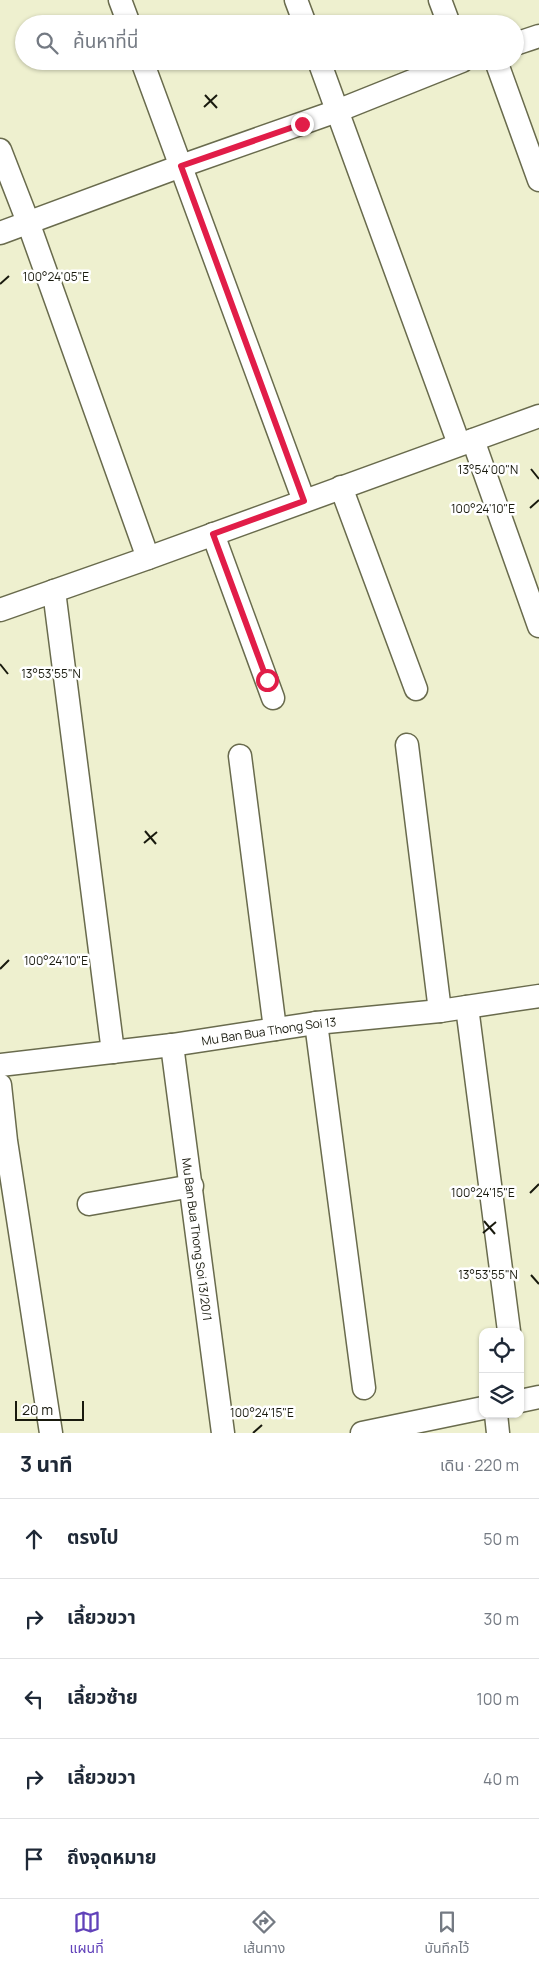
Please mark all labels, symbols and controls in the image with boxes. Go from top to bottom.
search box [15,15,524,70]
text: ค้นหาที่นี่ [73,28,138,54]
icon: search [33,29,61,57]
route end [291,113,314,136]
text: 100°24'05"E [23,268,89,285]
text: 13°54'00"N [458,461,518,478]
text: 100°24'10"E [451,500,515,517]
text: 13°53'55"N [21,665,81,682]
route start [256,669,279,692]
text: 100°24'10"E [24,952,88,969]
street label: Mu Ban Bua Thong Soi 13 [200,1013,337,1049]
street label: Mu Ban Bua Thong Soi 13/20/1 [178,1157,217,1322]
text: 100°24'15"E [451,1184,515,1201]
text: 13°53'55"N [458,1266,518,1283]
map controls [479,1328,524,1418]
button: locate [479,1328,524,1373]
button: layers [479,1373,524,1418]
scale bar [15,1398,84,1421]
text: 20 m [22,1400,53,1419]
text: 100°24'15"E [230,1404,294,1421]
text: 3 นาที [20,1450,73,1478]
text: เดิน · 220 m [440,1454,519,1476]
text: ตรงไป [67,1524,119,1550]
icon: ahead [20,1525,48,1553]
text: 50 m [483,1528,519,1550]
text: เลี้ยวขวา [67,1604,136,1630]
icon: right [20,1605,48,1633]
text: 30 m [484,1608,519,1630]
text: เลี้ยวซ้าย [67,1684,138,1710]
icon: left [20,1685,48,1713]
text: 100 m [476,1688,519,1710]
text: เลี้ยวขวา [67,1764,136,1790]
icon: right [20,1765,48,1793]
text: 40 m [483,1768,519,1790]
text: ถึงจุดหมาย [67,1844,157,1870]
icon: arrive [20,1845,48,1873]
tab: แผนที่ [70,1908,104,1959]
tab: เส้นทาง [243,1908,285,1959]
tab: บันทึกไว้ [424,1908,469,1959]

